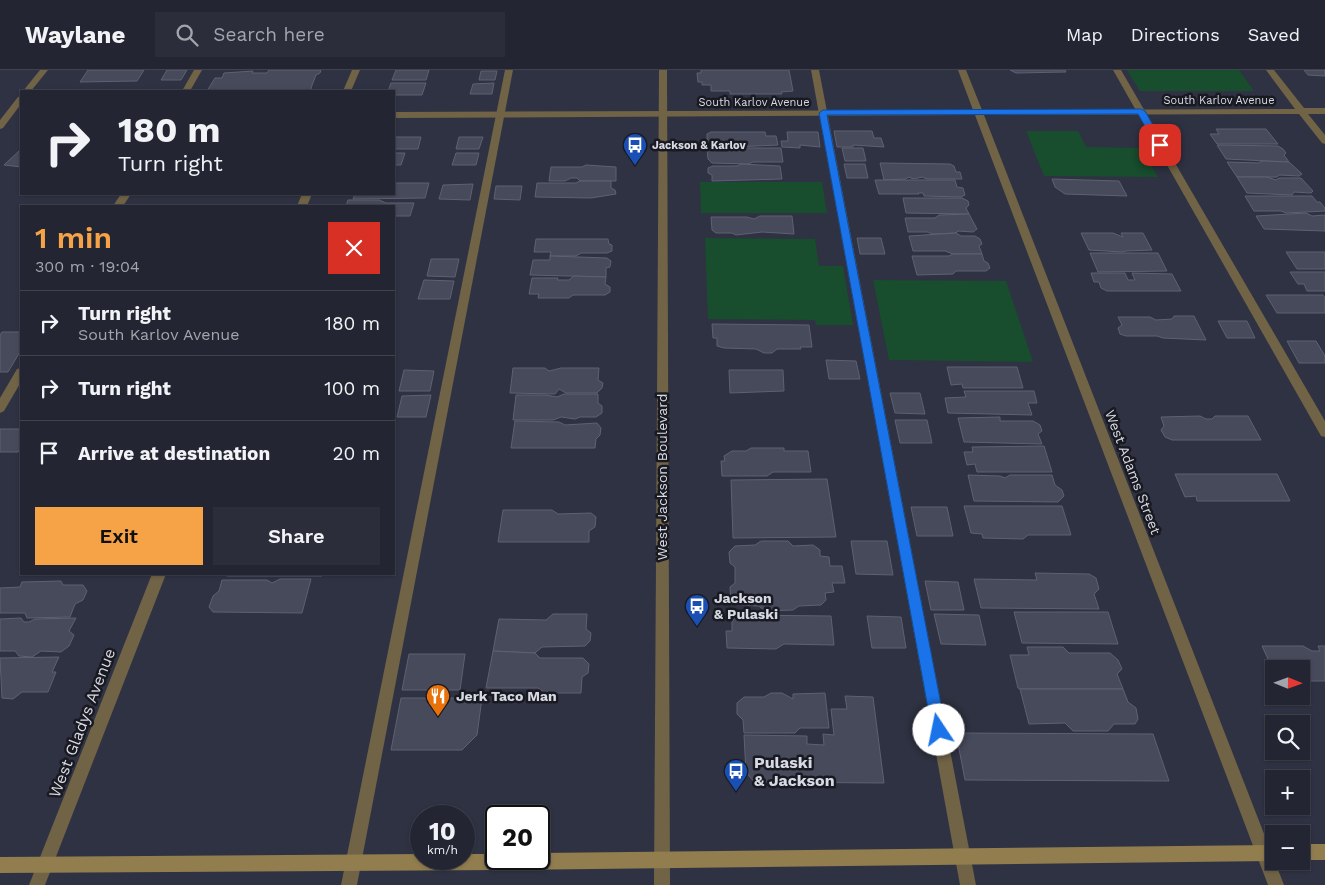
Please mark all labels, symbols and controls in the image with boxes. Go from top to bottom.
search box [155,12,505,57]
text: Waylane [25,21,125,49]
icon: search [173,21,201,49]
text: Search here [213,23,325,46]
text: Map [1066,24,1103,45]
text: Directions [1131,24,1220,45]
text: Saved [1248,24,1300,45]
street label: South Karlov Avenue [1163,94,1275,107]
street label: South Karlov Avenue [698,96,810,109]
text: 180 m [118,109,221,151]
icon: right [35,110,100,175]
pin [1139,124,1181,166]
icon: arrive [1146,131,1174,159]
bus stop icon: Jackson & Karlov [622,132,648,166]
place label: Jackson & Karlov [652,139,746,152]
text: Turn right [118,151,223,176]
text: 1 min [35,220,112,255]
button: close [328,222,380,274]
text: 300 m · 19:04 [35,257,140,276]
text: Turn right [78,302,171,325]
icon: right [35,309,63,337]
text: 180 m [324,312,380,335]
text: South Karlov Avenue [78,325,239,344]
icon: right [35,374,63,402]
text: Turn right [78,377,171,400]
text: 100 m [324,377,380,400]
street label: West Jackson Boulevard [654,394,670,560]
street label: West Adams Street [1102,408,1164,537]
icon: arrive [35,439,63,467]
text: Arrive at destination [78,442,270,465]
text: 20 m [333,442,380,465]
button: Exit [35,507,203,565]
button: Share [213,507,380,565]
place label: Jackson & Pulaski [714,590,778,622]
bus stop icon: Jackson & Pulaski [684,593,710,627]
street label: West Gladys Avenue [45,646,119,800]
north arrow [1265,660,1310,705]
map controls [1265,660,1310,870]
restaurant icon: Jerk Taco Man [425,683,451,717]
place label: Jerk Taco Man [456,688,557,704]
position arrow [912,703,964,755]
button: search [1265,715,1310,760]
place label: Pulaski & Jackson [754,753,835,790]
bus stop icon: Pulaski & Jackson [723,758,749,792]
button: + [1265,770,1310,815]
speed limit sign: 20 [485,805,550,870]
text: 10 [429,817,456,846]
button: − [1265,825,1310,870]
text: km/h [427,843,458,857]

